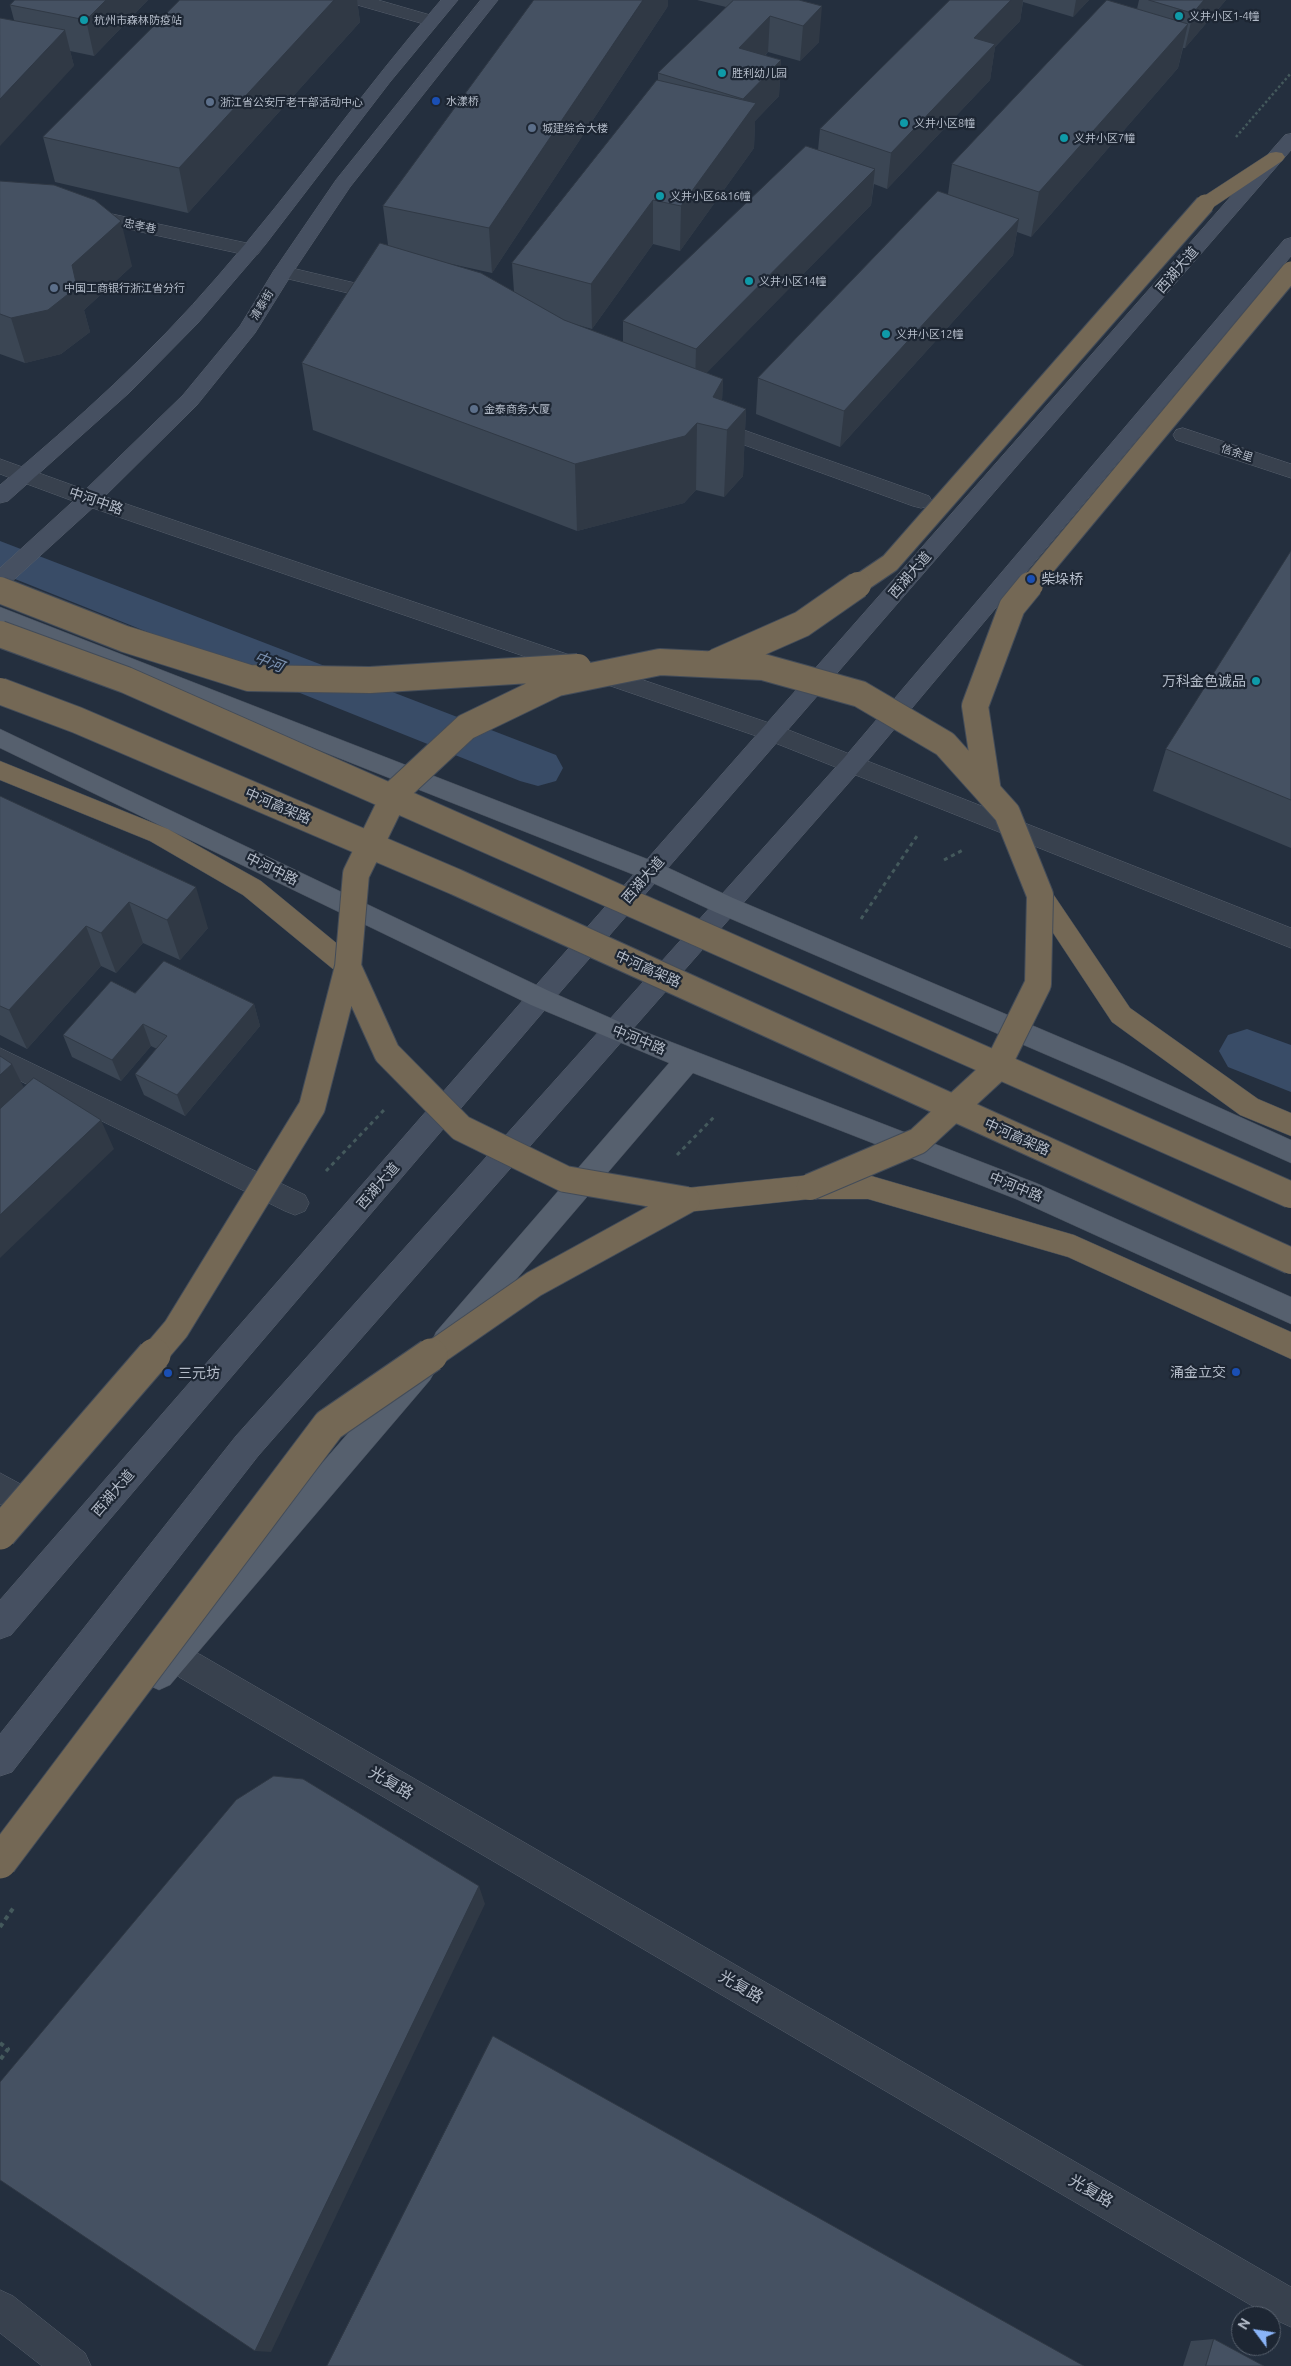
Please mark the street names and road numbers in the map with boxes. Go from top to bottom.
street label: 忠孝巷 [122,216,158,236]
street label: 西湖大道 [1152,243,1202,297]
street label: 清泰街 [248,287,276,323]
street label: 信余里 [1219,442,1255,464]
street label: 中河中路 [67,484,125,518]
street label: 西湖大道 [885,548,935,602]
street label: 中河高架路 [243,785,313,827]
street label: 中河中路 [243,849,301,889]
street label: 西湖大道 [618,853,668,907]
street label: 中河高架路 [613,947,683,991]
street label: 中河中路 [610,1022,668,1058]
street label: 中河高架路 [982,1115,1052,1159]
street label: 西湖大道 [353,1159,403,1213]
street label: 中河中路 [987,1169,1045,1205]
street label: 西湖大道 [88,1466,138,1520]
street label: 光复路 [365,1763,417,1803]
street label: 光复路 [715,1967,767,2007]
street label: 光复路 [1065,2171,1117,2211]

